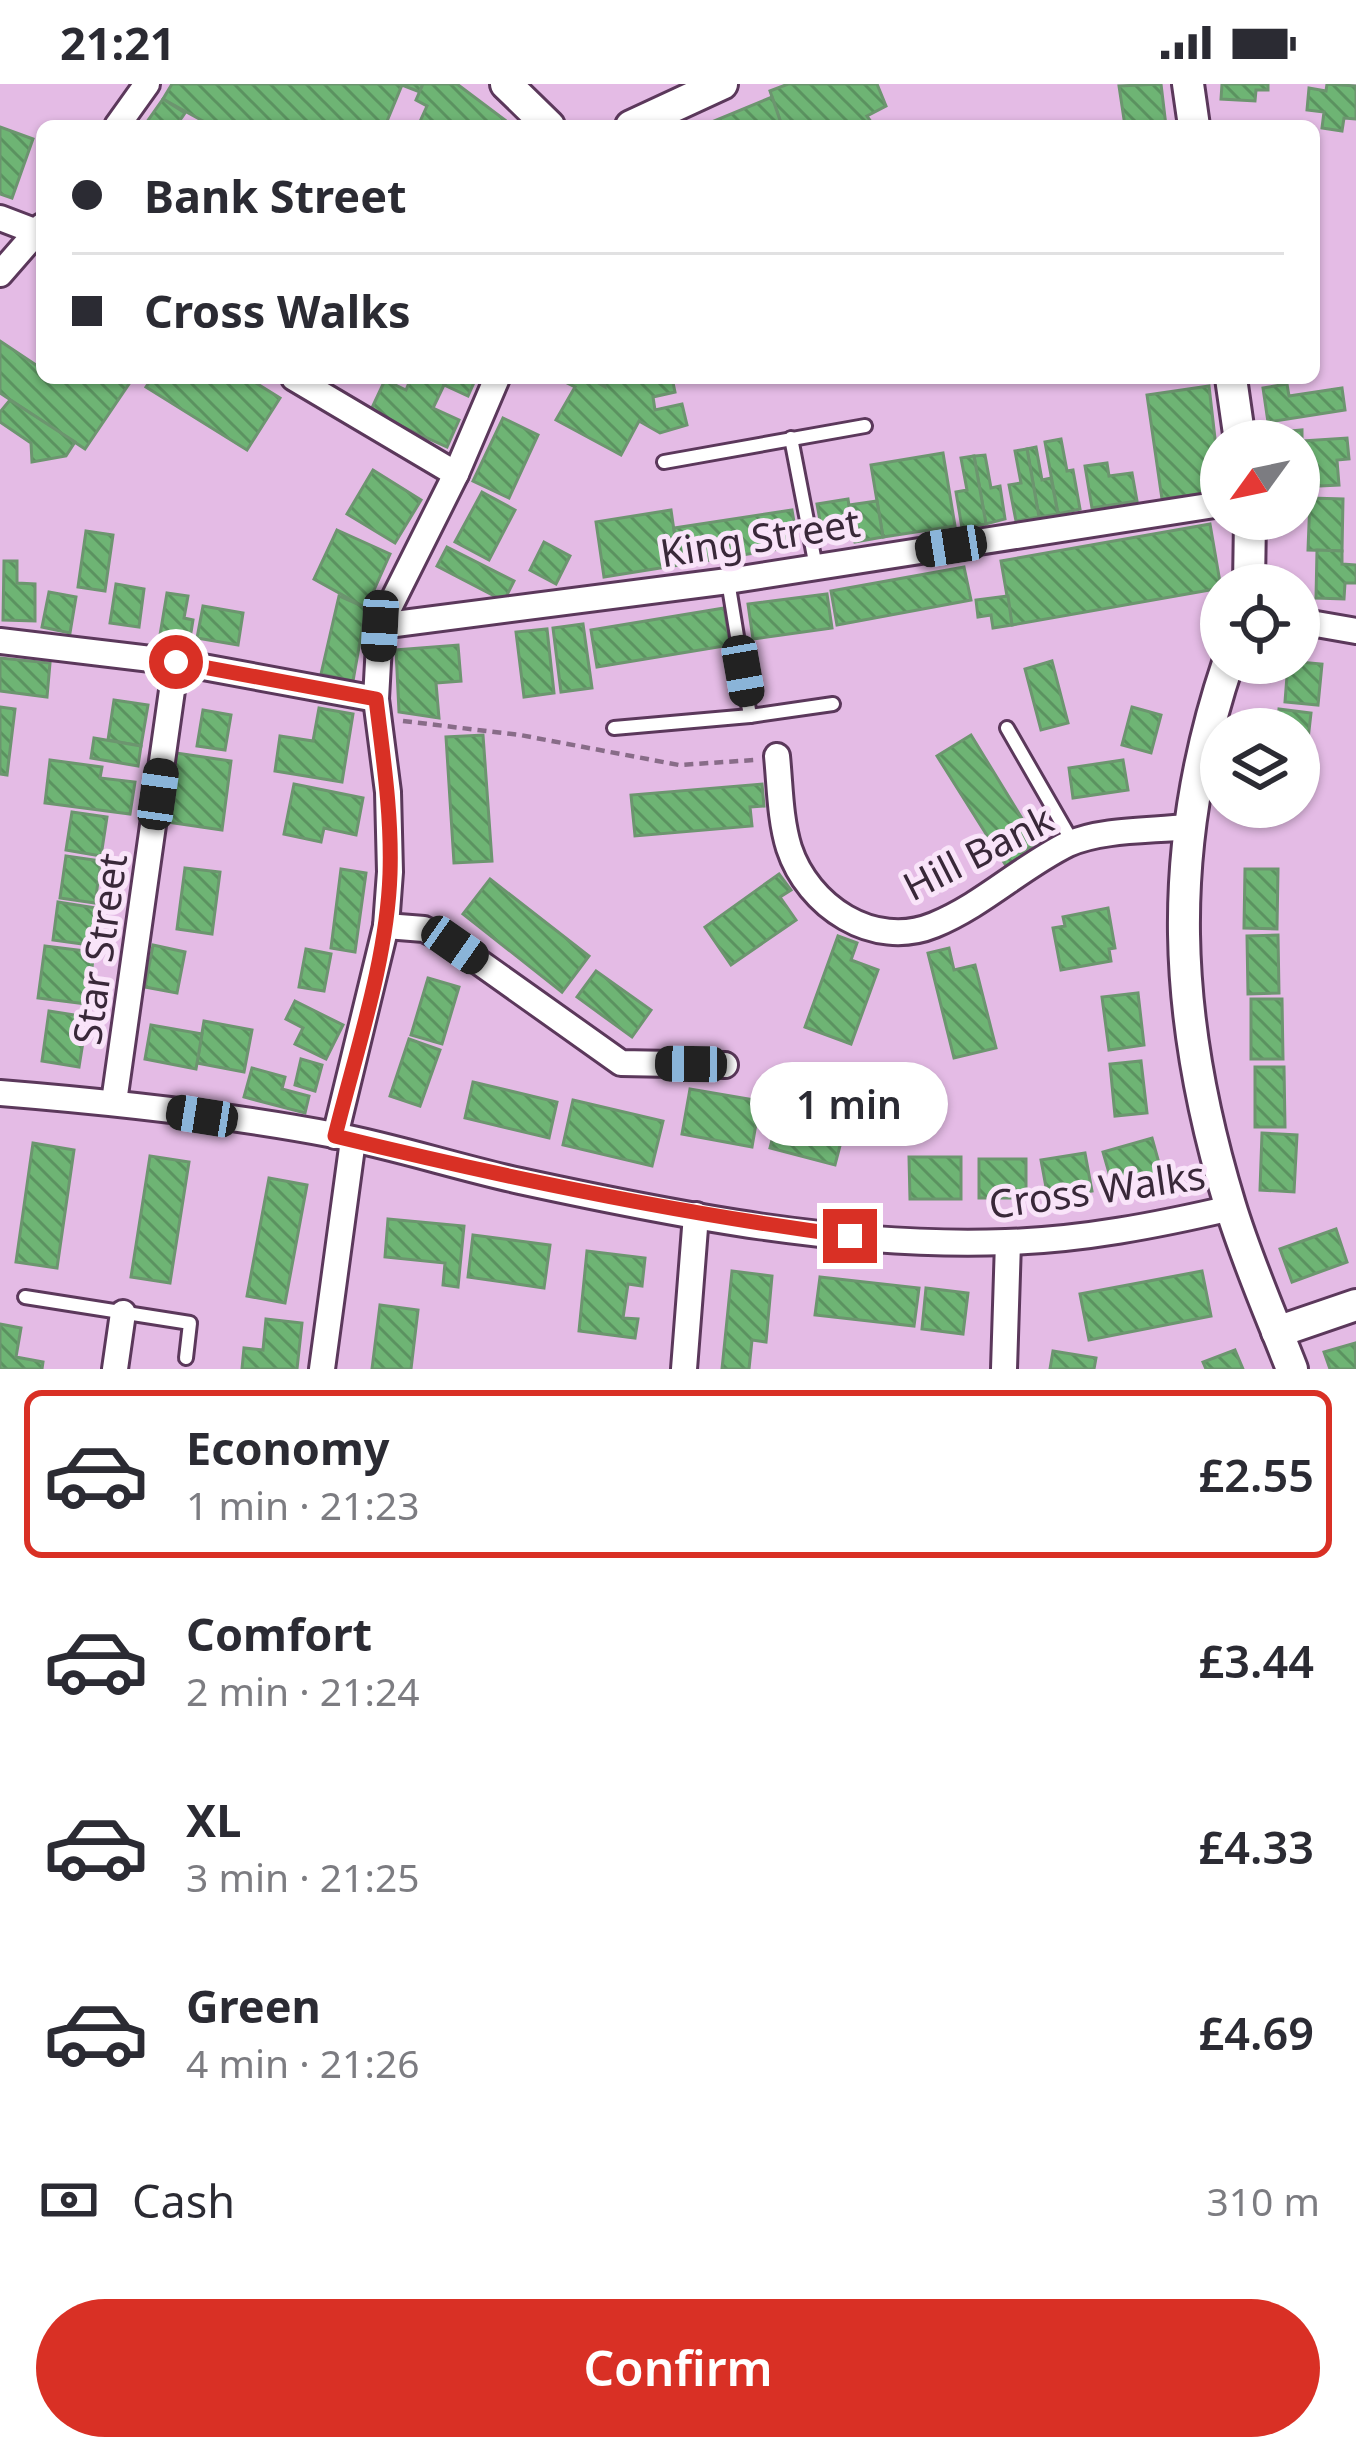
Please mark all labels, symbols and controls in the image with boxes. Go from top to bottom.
text: 21:21 [60,12,176,73]
text: Bank Street [144,165,407,226]
text: Cross Walks [144,280,411,341]
north arrow [1200,420,1320,540]
map controls [1200,420,1320,828]
street label: King Street [656,495,863,578]
car [913,523,989,569]
button: locate [1200,564,1320,684]
car [360,589,400,663]
car [719,632,767,710]
route start [149,635,203,689]
button: layers [1200,708,1320,828]
car [135,756,181,832]
street label: Hill Bank [893,791,1061,912]
street label: Star Street [59,850,138,1048]
car [415,910,495,980]
car [655,1045,727,1083]
callout: 1 min [751,1062,949,1146]
text: 1 min [796,1077,902,1130]
car [164,1093,240,1139]
street label: Cross Walks [985,1147,1208,1230]
route end [823,1209,877,1263]
text: Economy [186,1417,390,1478]
icon: car [42,1420,150,1528]
text: £2.55 [1199,1444,1314,1505]
text: 1 min · 21:23 [186,1478,420,1531]
text: Comfort [186,1603,372,1664]
icon: car [42,1606,150,1714]
text: £3.44 [1199,1630,1314,1691]
text: 2 min · 21:24 [186,1664,420,1717]
text: XL [186,1789,241,1850]
icon: car [42,1792,150,1900]
text: £4.33 [1199,1816,1314,1877]
text: 3 min · 21:25 [186,1850,420,1903]
text: Green [186,1975,321,2036]
icon: car [42,1978,150,2086]
text: £4.69 [1199,2002,1314,2063]
text: 4 min · 21:26 [186,2036,420,2089]
icon: cash [36,2167,102,2233]
text: Cash [132,2170,235,2231]
text: 310 m [1206,2174,1320,2227]
button: Confirm [36,2299,1320,2437]

